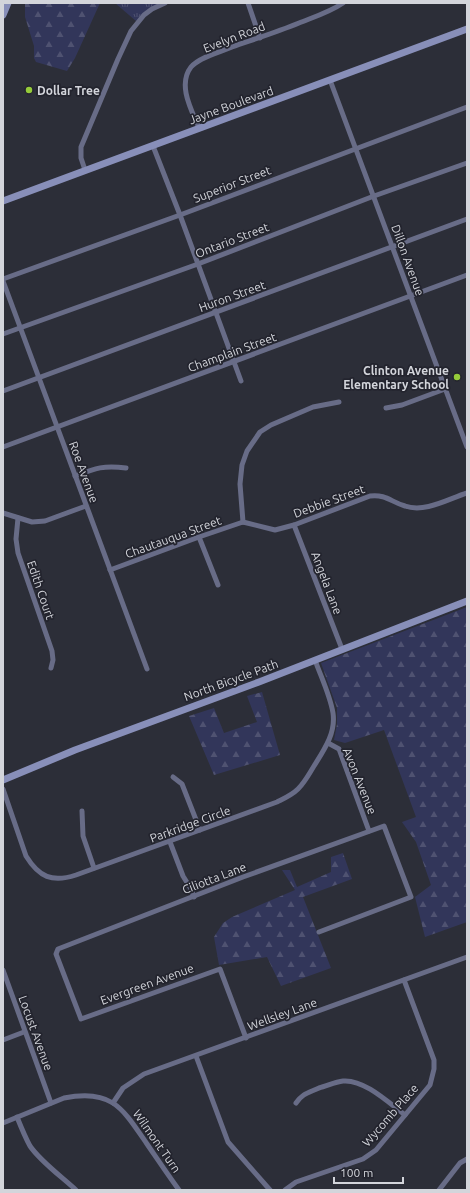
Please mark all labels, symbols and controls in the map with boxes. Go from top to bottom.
street label: Evelyn Road [201,19,267,55]
place label: Dollar Tree [37,84,100,97]
street label: Jayne Boulevard [187,84,275,126]
marker: Dollar Tree [24,85,34,95]
street label: Superior Street [191,163,273,205]
street label: Ontario Street [193,220,271,260]
street label: Dillon Avenue [389,223,427,297]
street label: Huron Street [197,278,267,314]
street label: Champlain Street [186,330,278,374]
place label: Clinton Avenue Elementary School [343,364,449,391]
marker: Clinton Avenue Elementary School [452,372,462,382]
street label: Roe Avenue [67,440,101,504]
street label: Debbie Street [292,482,367,520]
street label: Chautauqua Street [123,513,223,560]
street label: Angela Lane [309,550,345,616]
street label: Edith Court [25,559,57,621]
street label: North Bicycle Path [182,657,280,703]
street label: Avon Avenue [341,746,379,816]
street label: Parkridge Circle [148,803,232,845]
street label: Ciliotta Lane [180,860,248,896]
street label: Evergreen Avenue [99,961,195,1007]
street label: Locust Avenue [16,994,56,1072]
street label: Wellsley Lane [245,995,319,1033]
street label: Wycomb Place [359,1081,421,1149]
street label: Wilmont Turn [131,1107,183,1175]
scale bar [334,1159,403,1185]
text: 100 m [340,1166,373,1179]

